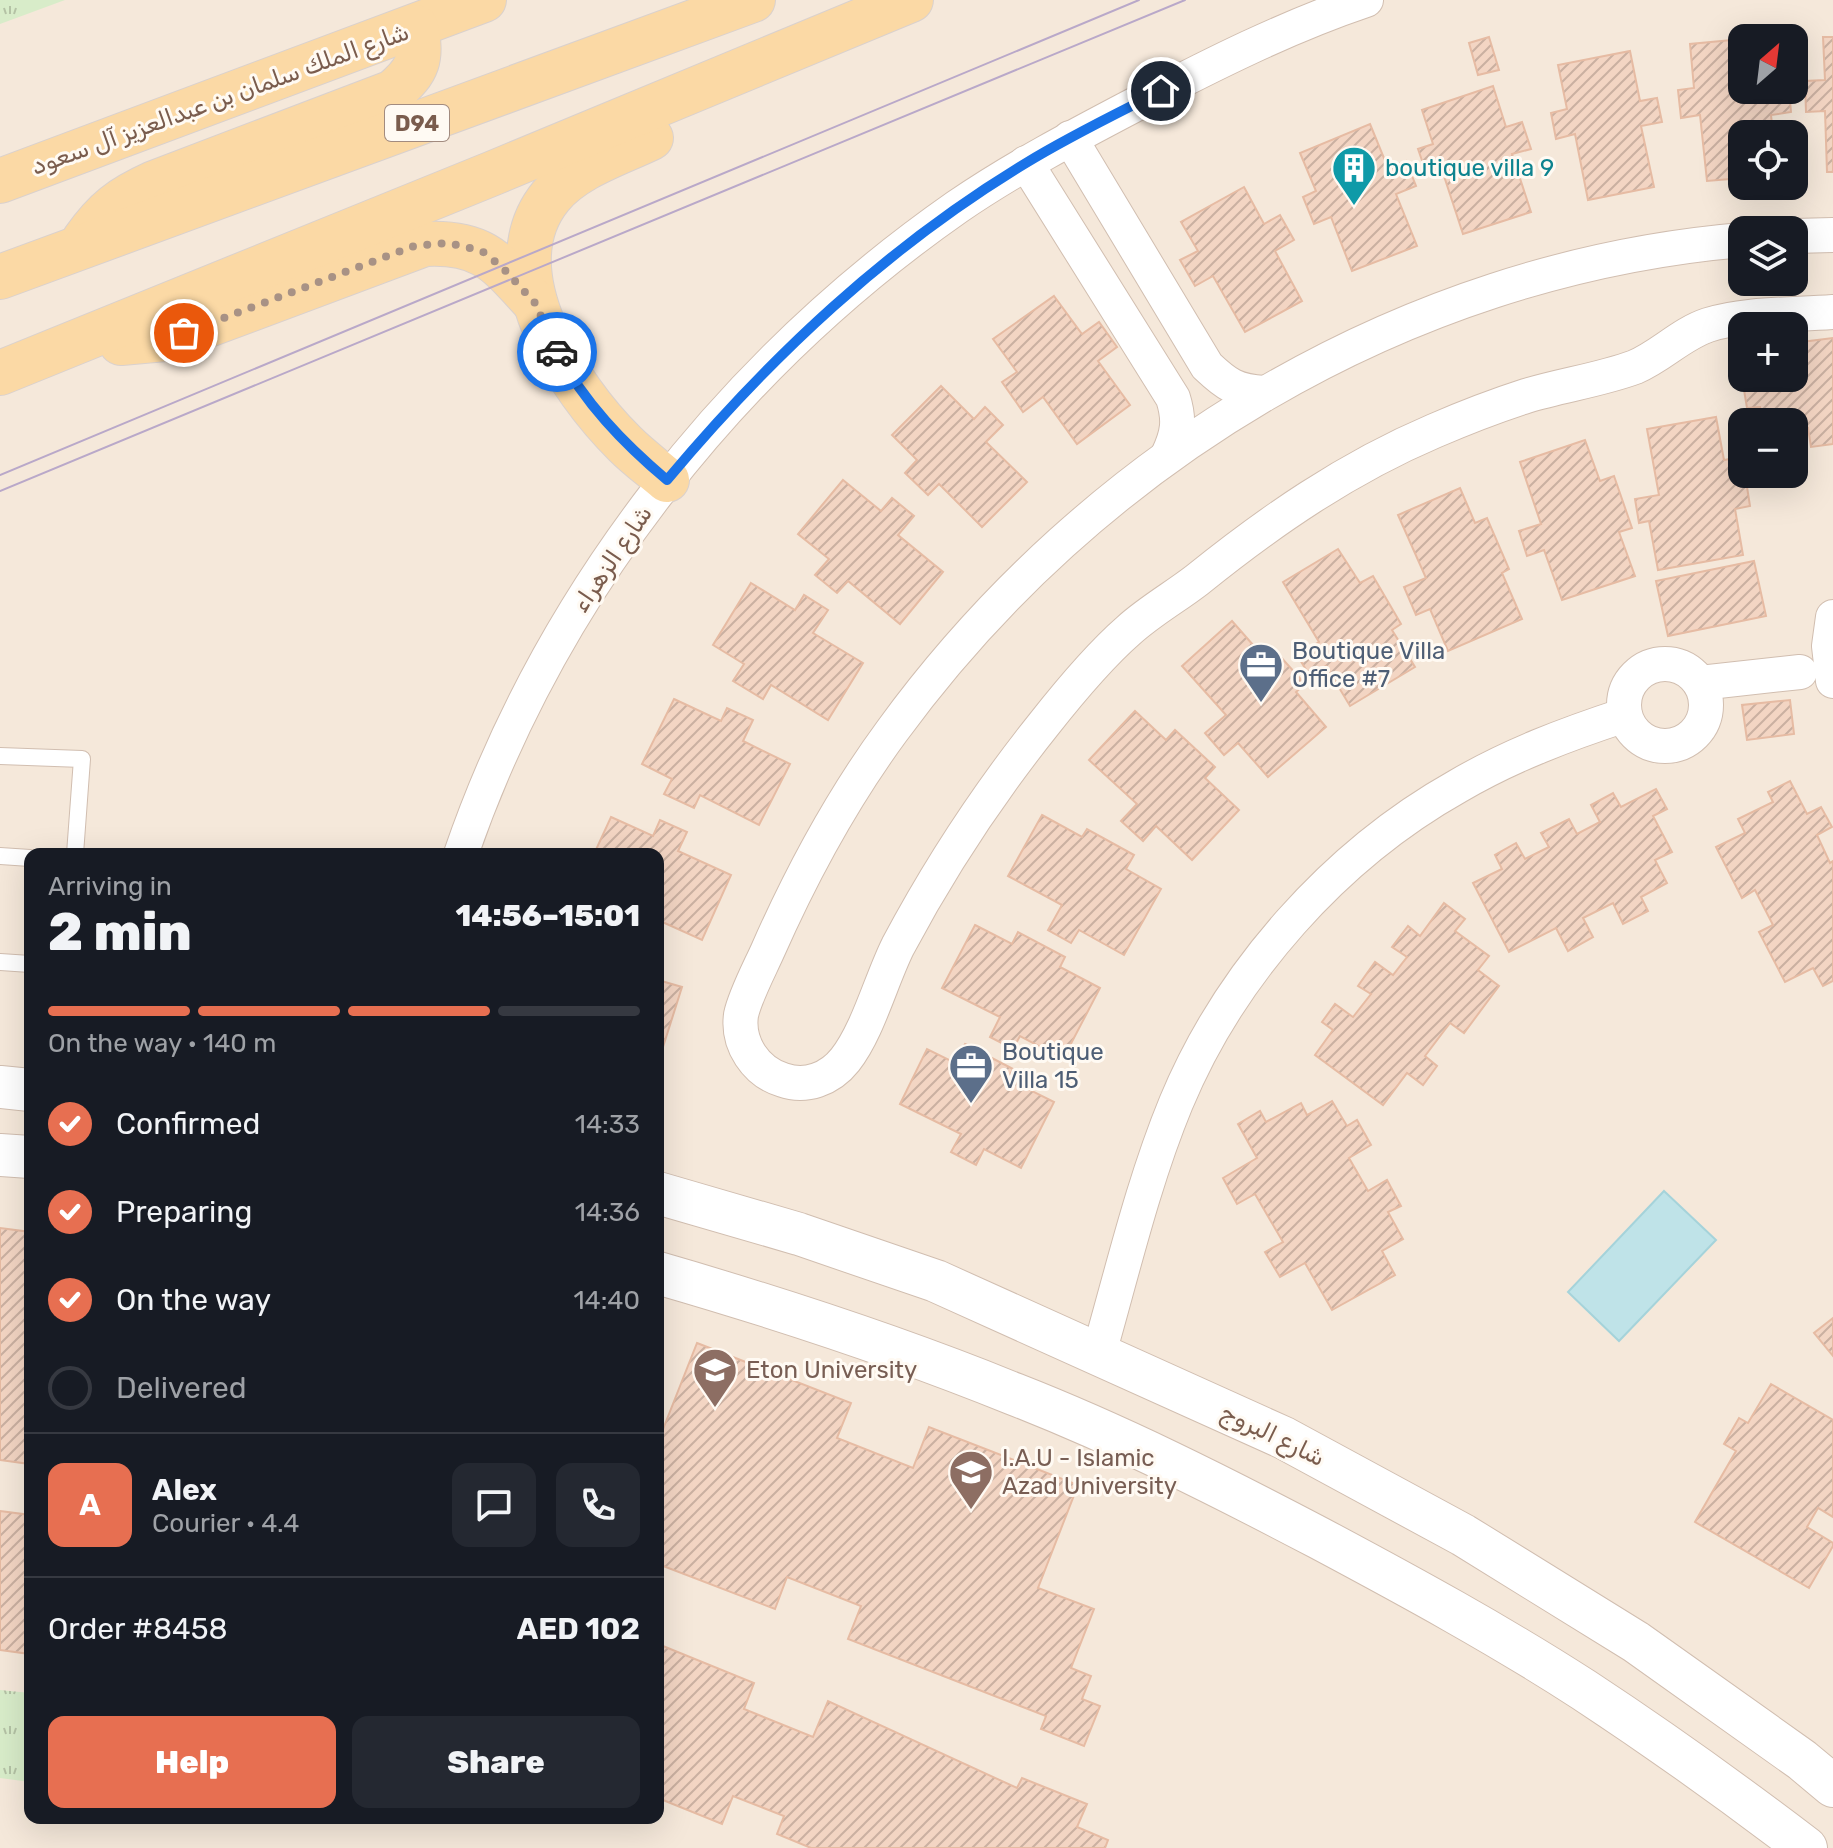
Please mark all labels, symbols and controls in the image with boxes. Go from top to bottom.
street label: شارع الملك سلمان بن عبدالعزيز آل سعود [27,17,413,182]
north arrow [1728,24,1808,104]
map controls [1728,24,1808,488]
pin [1127,57,1195,125]
icon: home [1139,69,1183,113]
road number: D94 [385,105,449,141]
button: locate [1728,120,1808,200]
building icon: boutique villa 9 [1330,144,1378,207]
place label: boutique villa 9 [1385,154,1554,182]
button: layers [1728,216,1808,296]
pin [150,299,218,367]
icon: bag [162,311,206,355]
courier [517,312,597,392]
button: + [1728,312,1808,392]
icon: car [535,330,579,374]
button: − [1728,408,1808,488]
street label: شارع الزهراء [566,500,660,619]
place label: Boutique Villa Office #7 [1292,637,1445,693]
office icon: Boutique Villa Office #7 [1237,641,1285,704]
text: Arriving in [48,871,172,902]
text: 14:56–15:01 [455,898,640,934]
text: 2 min [48,901,192,963]
text: On the way · 140 m [48,1028,276,1059]
place label: Boutique Villa 15 [1002,1038,1104,1094]
office icon: Boutique Villa 15 [947,1042,995,1105]
icon: check [48,1102,92,1146]
text: Confirmed [116,1106,260,1142]
text: 14:33 [575,1109,640,1140]
icon: check [48,1190,92,1234]
text: Preparing [116,1194,252,1230]
text: 14:36 [575,1197,640,1228]
icon: check [48,1278,92,1322]
text: On the way [116,1282,271,1318]
text: 14:40 [573,1285,640,1316]
school or university icon: Eton University [691,1346,739,1409]
place label: Eton University [746,1356,917,1384]
text: Delivered [116,1370,247,1406]
street label: شارع البروج [1216,1398,1330,1474]
place label: I.A.U - Islamic Azad University [1002,1444,1177,1500]
school or university icon: I.A.U - Islamic Azad University [947,1448,995,1511]
button: chat [452,1463,536,1547]
button: phone [556,1463,640,1547]
text: Alex [152,1472,217,1508]
text: A [79,1487,101,1523]
text: Courier · 4.4 [152,1508,299,1539]
text: Order #8458 [48,1611,228,1647]
text: AED 102 [517,1611,640,1647]
button: Help [48,1716,336,1808]
button: Share [352,1716,640,1808]

